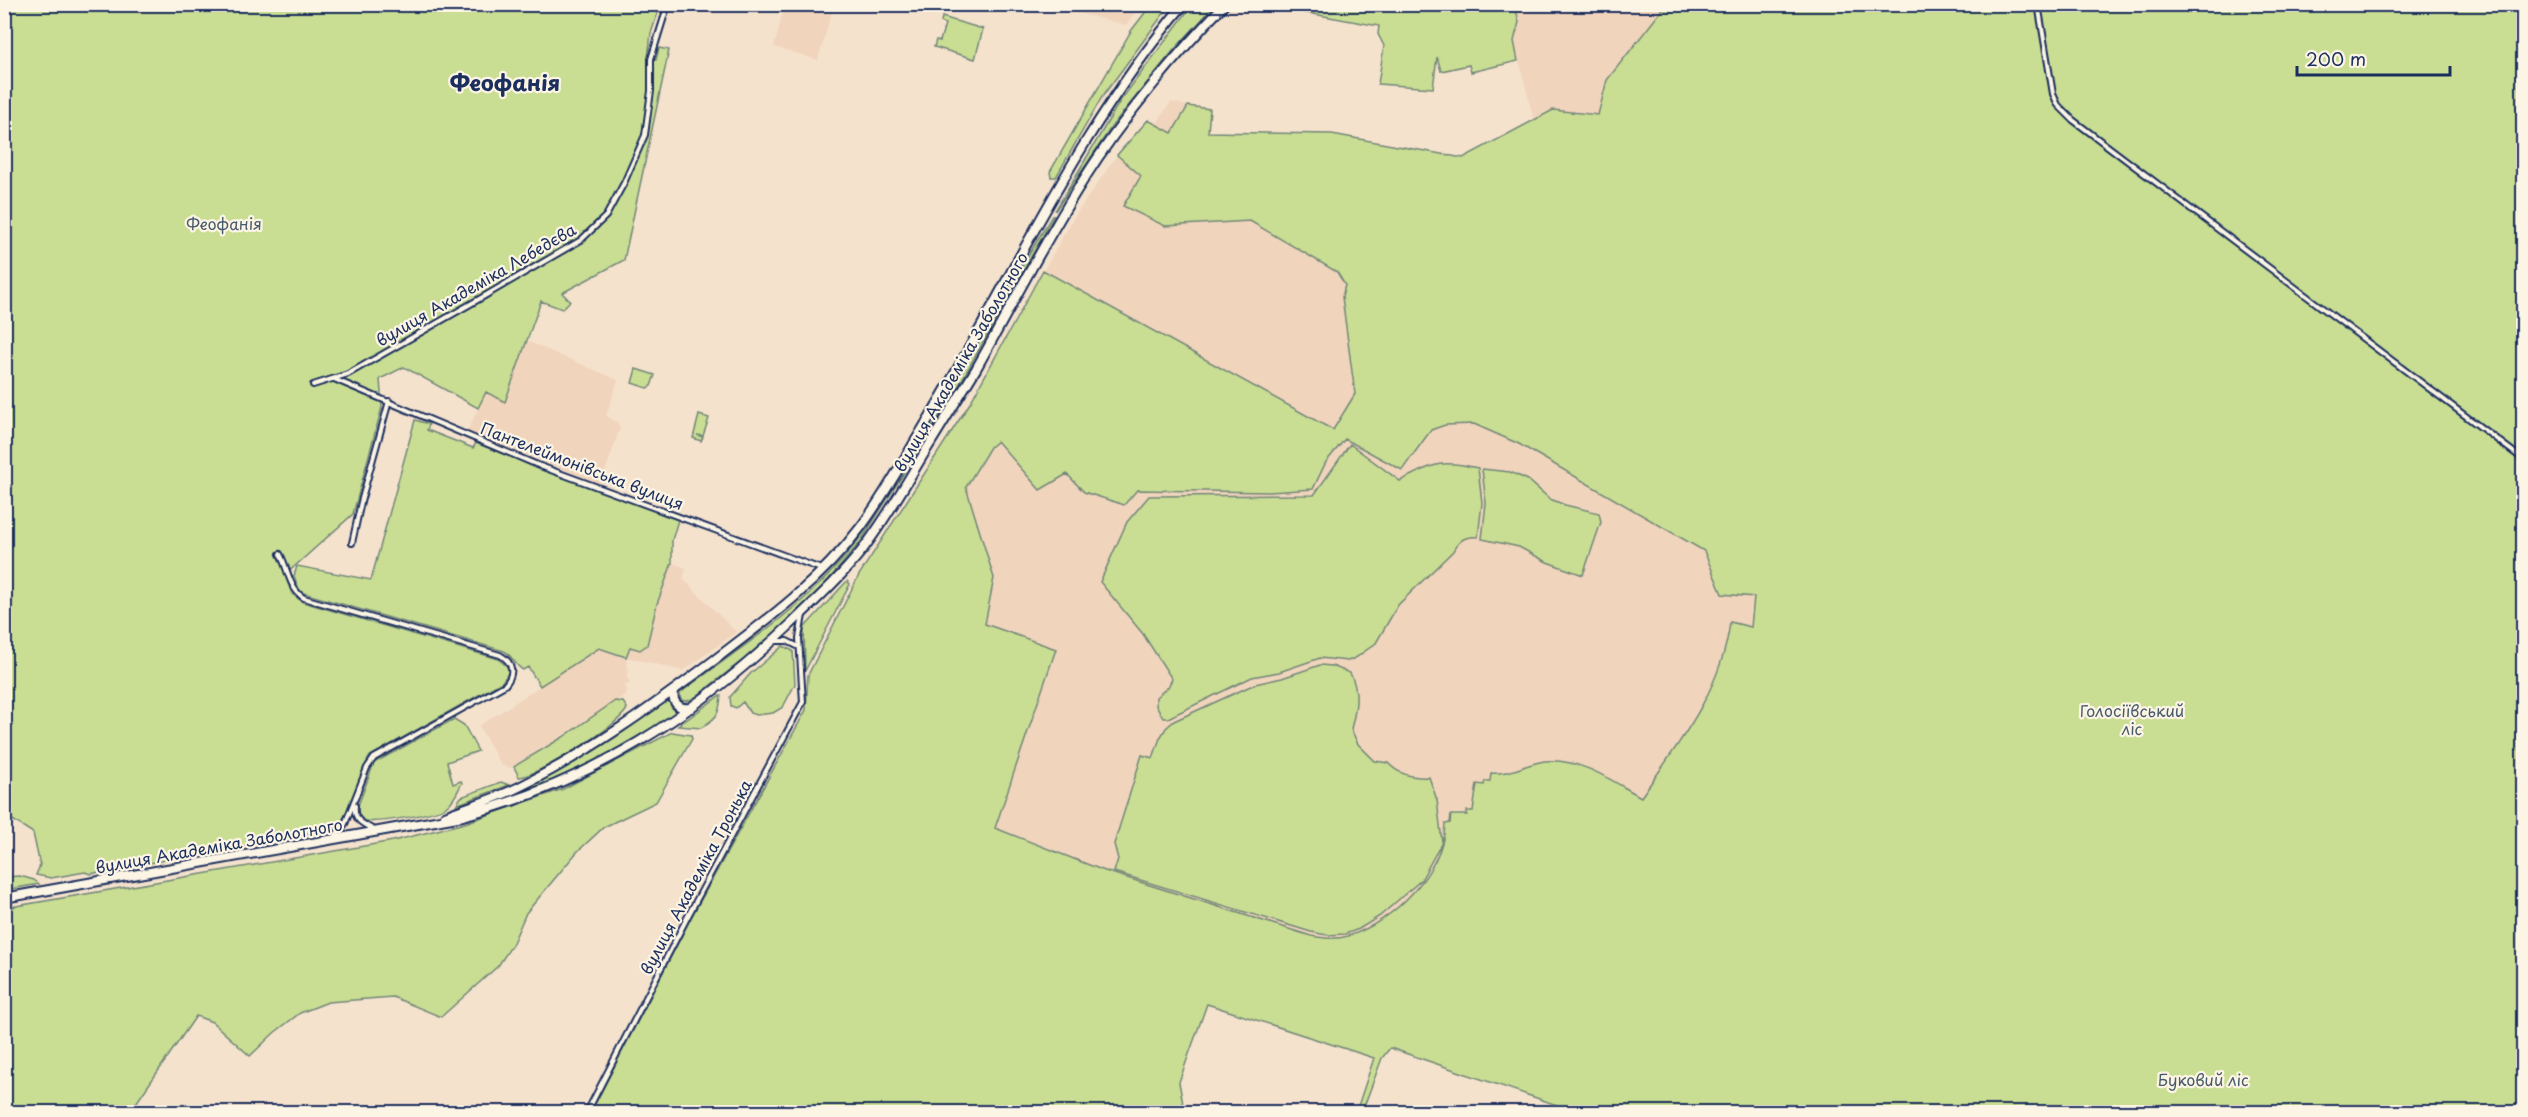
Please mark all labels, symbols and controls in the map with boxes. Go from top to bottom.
scale bar [2297,39,2450,77]
text: 200 m [2306,45,2366,72]
district label: Феофанія [450,65,560,98]
park label: Феофанія [186,211,262,235]
street label: вулиця Академіка Лебедєва [371,217,580,351]
street label: вулиця Академіка Заболотного [887,247,1033,476]
street label: Пантелеймонівська вулиця [477,415,687,515]
park label: Голосіївський ліс [2080,698,2184,740]
street label: вулиця Академіка Тронька [633,775,757,978]
street label: вулиця Академіка Заболотного [93,811,344,879]
park label: Буковий ліс [2157,1067,2249,1091]

